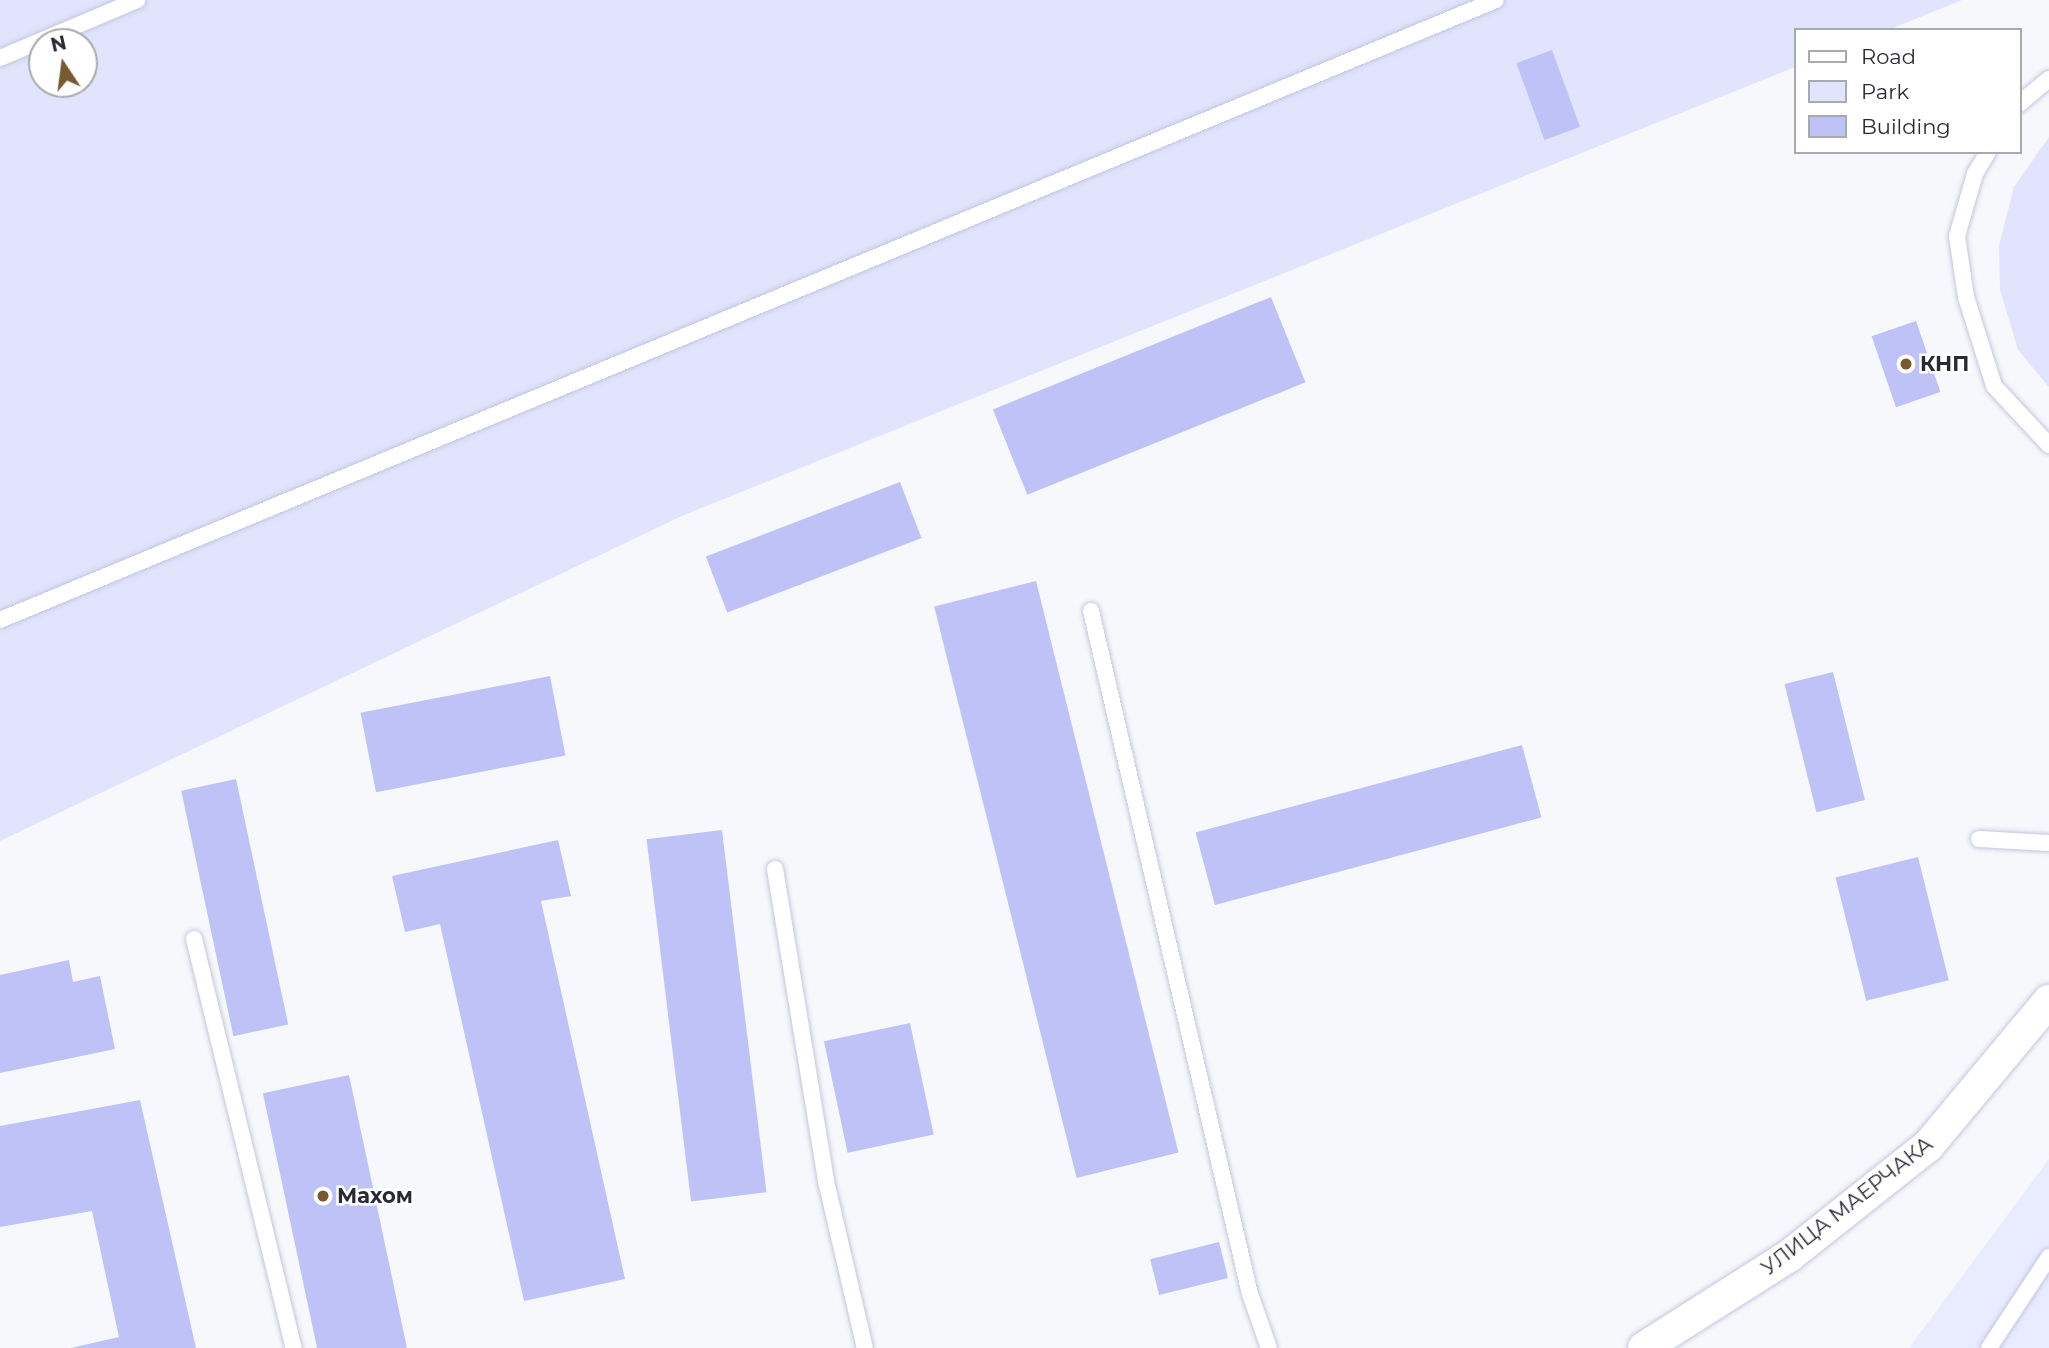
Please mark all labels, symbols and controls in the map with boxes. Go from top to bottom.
north arrow [28,28,98,98]
legend [1794,28,2021,154]
text: N [49,31,69,57]
text: Road [1861,44,1916,69]
text: Park [1861,79,1909,104]
text: Building [1861,114,1951,139]
place label: КНП [1920,351,1969,377]
marker: КНП [1898,356,1914,372]
street label: УЛИЦА МАЕРЧАКА [1756,1131,1938,1281]
place label: Махом [337,1183,413,1209]
marker: Махом [315,1188,331,1204]

